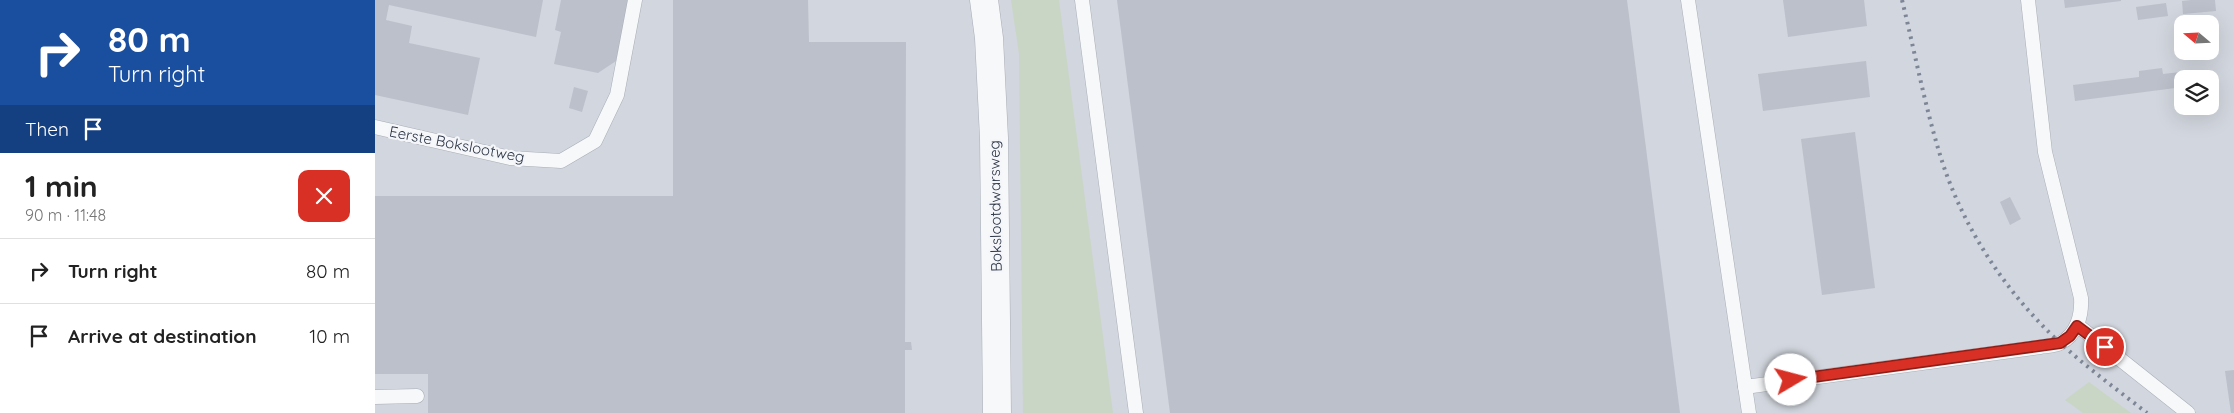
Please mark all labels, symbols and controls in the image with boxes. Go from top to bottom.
north arrow [2174,15,2219,60]
map controls [2174,15,2219,115]
text: 80 m [108,17,191,61]
icon: right [25,20,90,85]
text: Turn right [108,60,205,88]
button: layers [2174,70,2219,115]
icon: arrive [79,115,107,143]
text: Then [25,117,69,141]
street label: Eerste Bokslootweg [388,122,526,166]
street label: Bokslootdwarsweg [984,140,1006,272]
text: 1 min [25,167,98,205]
button: close [298,170,350,222]
text: 90 m · 11:48 [25,205,106,225]
icon: right [25,257,53,285]
text: Turn right [68,259,157,283]
text: 80 m [306,259,350,283]
icon: arrive [25,322,53,350]
text: Arrive at destination [68,324,257,348]
text: 10 m [309,324,350,348]
pin [2084,326,2126,368]
icon: arrive [2091,333,2119,361]
position arrow [1764,353,1816,405]

